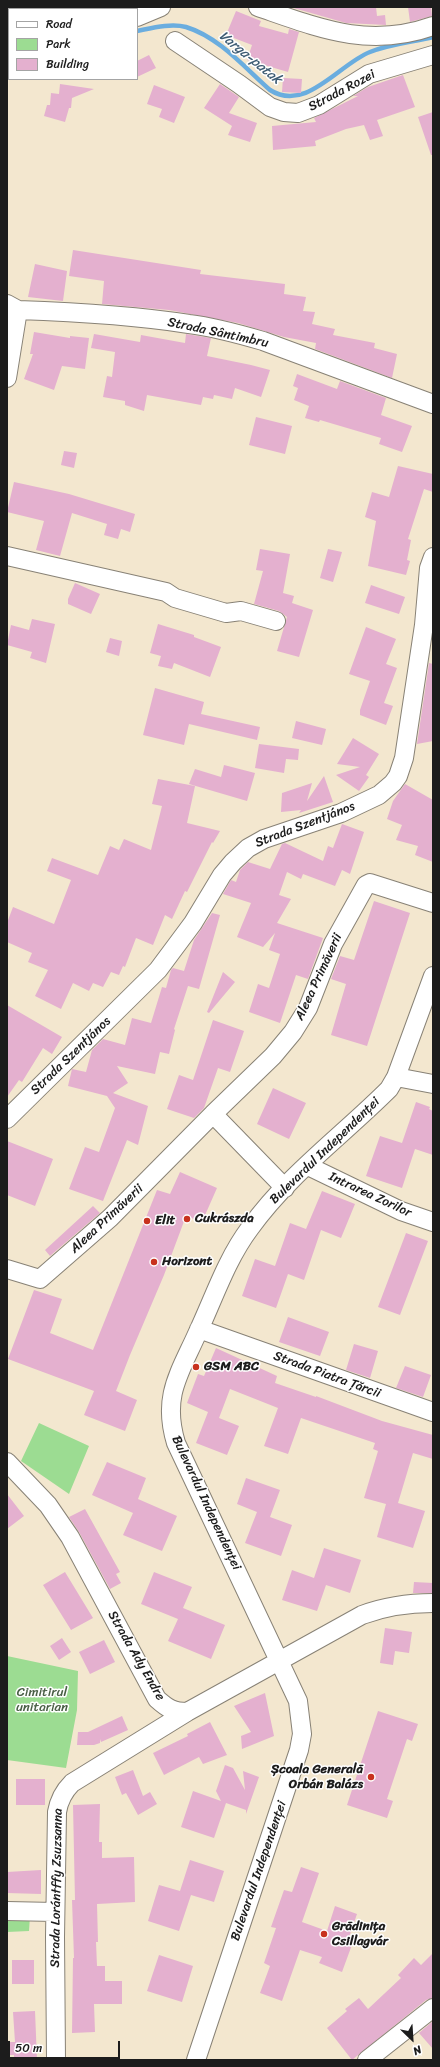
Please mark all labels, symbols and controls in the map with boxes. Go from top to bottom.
legend [8,8,138,80]
text: Road [46,13,72,35]
water label: Varga-patak [215,28,285,88]
text: Park [46,33,71,55]
text: Building [46,53,89,75]
street label: Strada Rozei [306,67,378,115]
street label: Strada Sântimbru [166,315,270,351]
street label: Strada Szentjános [253,799,357,851]
street label: Aleea Primăverii [292,931,346,1023]
street label: Strada Szentjános [28,1014,114,1098]
street label: Bulevardul Independenței [267,1094,383,1208]
street label: Intrarea Zorilor [326,1169,414,1221]
street label: Aleea Primăverii [67,1181,147,1257]
place label: Cukrászda [195,1211,254,1227]
place label: Elit [155,1213,175,1229]
marker: Cukrászda [182,1214,192,1224]
marker: Elit [142,1216,152,1226]
place label: Horizont [162,1254,212,1270]
marker: Horizont [149,1257,159,1267]
street label: Strada Piatra Țărcii [271,1348,383,1402]
place label: GSM ABC [204,1359,259,1375]
marker: GSM ABC [191,1362,201,1372]
street label: Bulevardul Independenței [168,1433,244,1573]
street label: Strada Ady Endre [104,1608,168,1704]
park label: Cimitirul unitarian [16,1685,68,1716]
place label: Școala Generală Orbán Balázs [271,1762,363,1793]
marker: Școala Generală Orbán Balázs [366,1772,376,1782]
street label: Bulevardul Independenței [228,1799,290,1943]
street label: Strada Lorántffy Zsuzsanna [48,1808,66,1968]
place label: Grădinița Csillagvár [332,1919,388,1950]
marker: Grădinița Csillagvár [319,1929,329,1939]
north arrow [392,2019,432,2059]
scale bar [10,2033,122,2059]
text: 50 m [15,2037,42,2059]
text: N [410,2040,425,2061]

